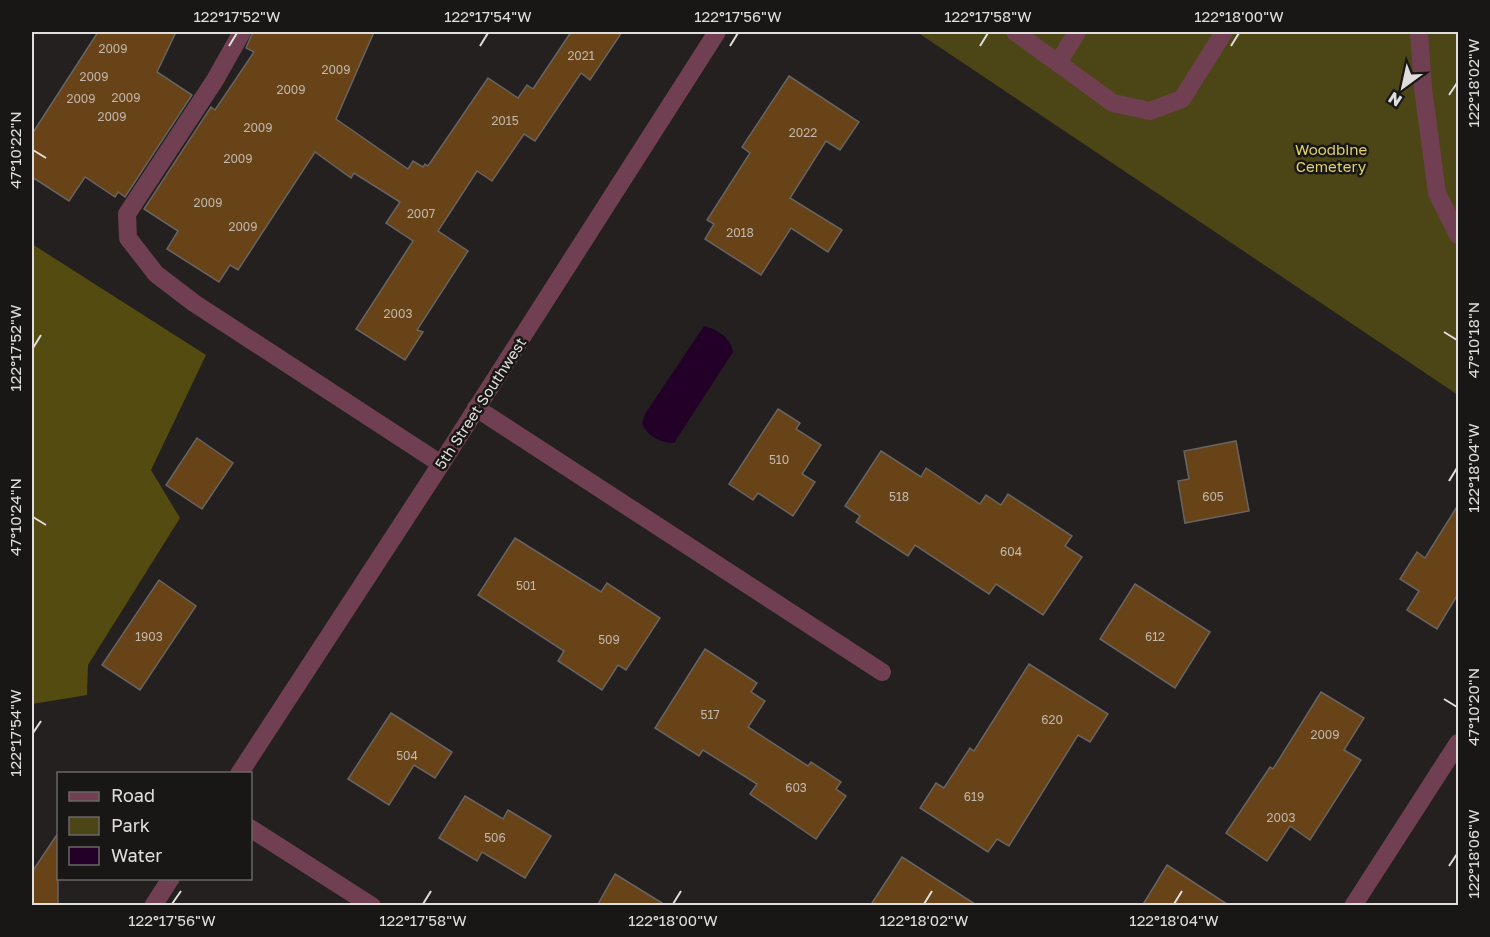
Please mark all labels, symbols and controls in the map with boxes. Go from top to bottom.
text: 122°17'52"W [193,7,281,25]
text: 122°17'54"W [444,7,532,25]
text: 122°17'56"W [694,7,782,25]
text: 122°17'58"W [944,7,1032,25]
text: 122°18'00"W [1194,7,1284,25]
text: 122°18'02"W [1464,39,1482,127]
house number: 2009 [98,41,128,56]
house number: 2021 [567,48,595,63]
north arrow [1373,57,1433,117]
house number: 2009 [321,62,351,77]
house number: 2009 [79,69,109,84]
house number: 2009 [276,82,306,97]
text: N [1384,88,1405,111]
house number: 2009 [111,90,141,105]
house number: 2009 [66,91,96,106]
house number: 2009 [97,109,127,124]
text: 47°10'22"N [6,111,24,189]
house number: 2015 [491,113,519,128]
house number: 2009 [243,120,273,135]
house number: 2022 [789,125,817,140]
park label: Woodbine Cemetery [1295,140,1367,175]
house number: 2009 [223,151,253,166]
house number: 2009 [193,195,223,210]
house number: 2007 [407,206,435,221]
house number: 2009 [228,219,258,234]
house number: 2018 [726,225,754,240]
text: 47°10'18"N [1464,302,1482,378]
text: 122°17'52"W [6,304,24,392]
house number: 2003 [384,306,412,321]
street label: 5th Street Southwest [431,334,529,472]
text: 122°18'04"W [1464,423,1482,513]
house number: 510 [769,452,789,467]
text: 47°10'24"N [6,478,24,556]
house number: 518 [889,489,909,504]
house number: 605 [1202,489,1224,504]
house number: 604 [1000,544,1022,559]
house number: 501 [516,578,536,593]
house number: 1903 [135,629,163,644]
house number: 612 [1145,629,1165,644]
house number: 509 [598,632,620,647]
text: 47°10'20"N [1464,668,1482,746]
text: 122°17'54"W [6,689,24,777]
house number: 517 [700,707,720,722]
house number: 620 [1041,712,1063,727]
house number: 2009 [1310,727,1340,742]
house number: 504 [396,748,418,763]
legend [57,772,252,880]
house number: 603 [785,780,807,795]
text: Road [111,784,155,806]
house number: 619 [964,789,984,804]
text: 122°18'06"W [1464,809,1482,899]
house number: 2003 [1267,810,1295,825]
text: Park [111,814,150,836]
house number: 506 [484,830,506,845]
text: Water [111,844,162,866]
text: 122°17'56"W [128,911,216,929]
text: 122°17'58"W [379,911,467,929]
text: 122°18'00"W [628,911,718,929]
text: 122°18'02"W [880,911,968,929]
text: 122°18'04"W [1129,911,1219,929]

